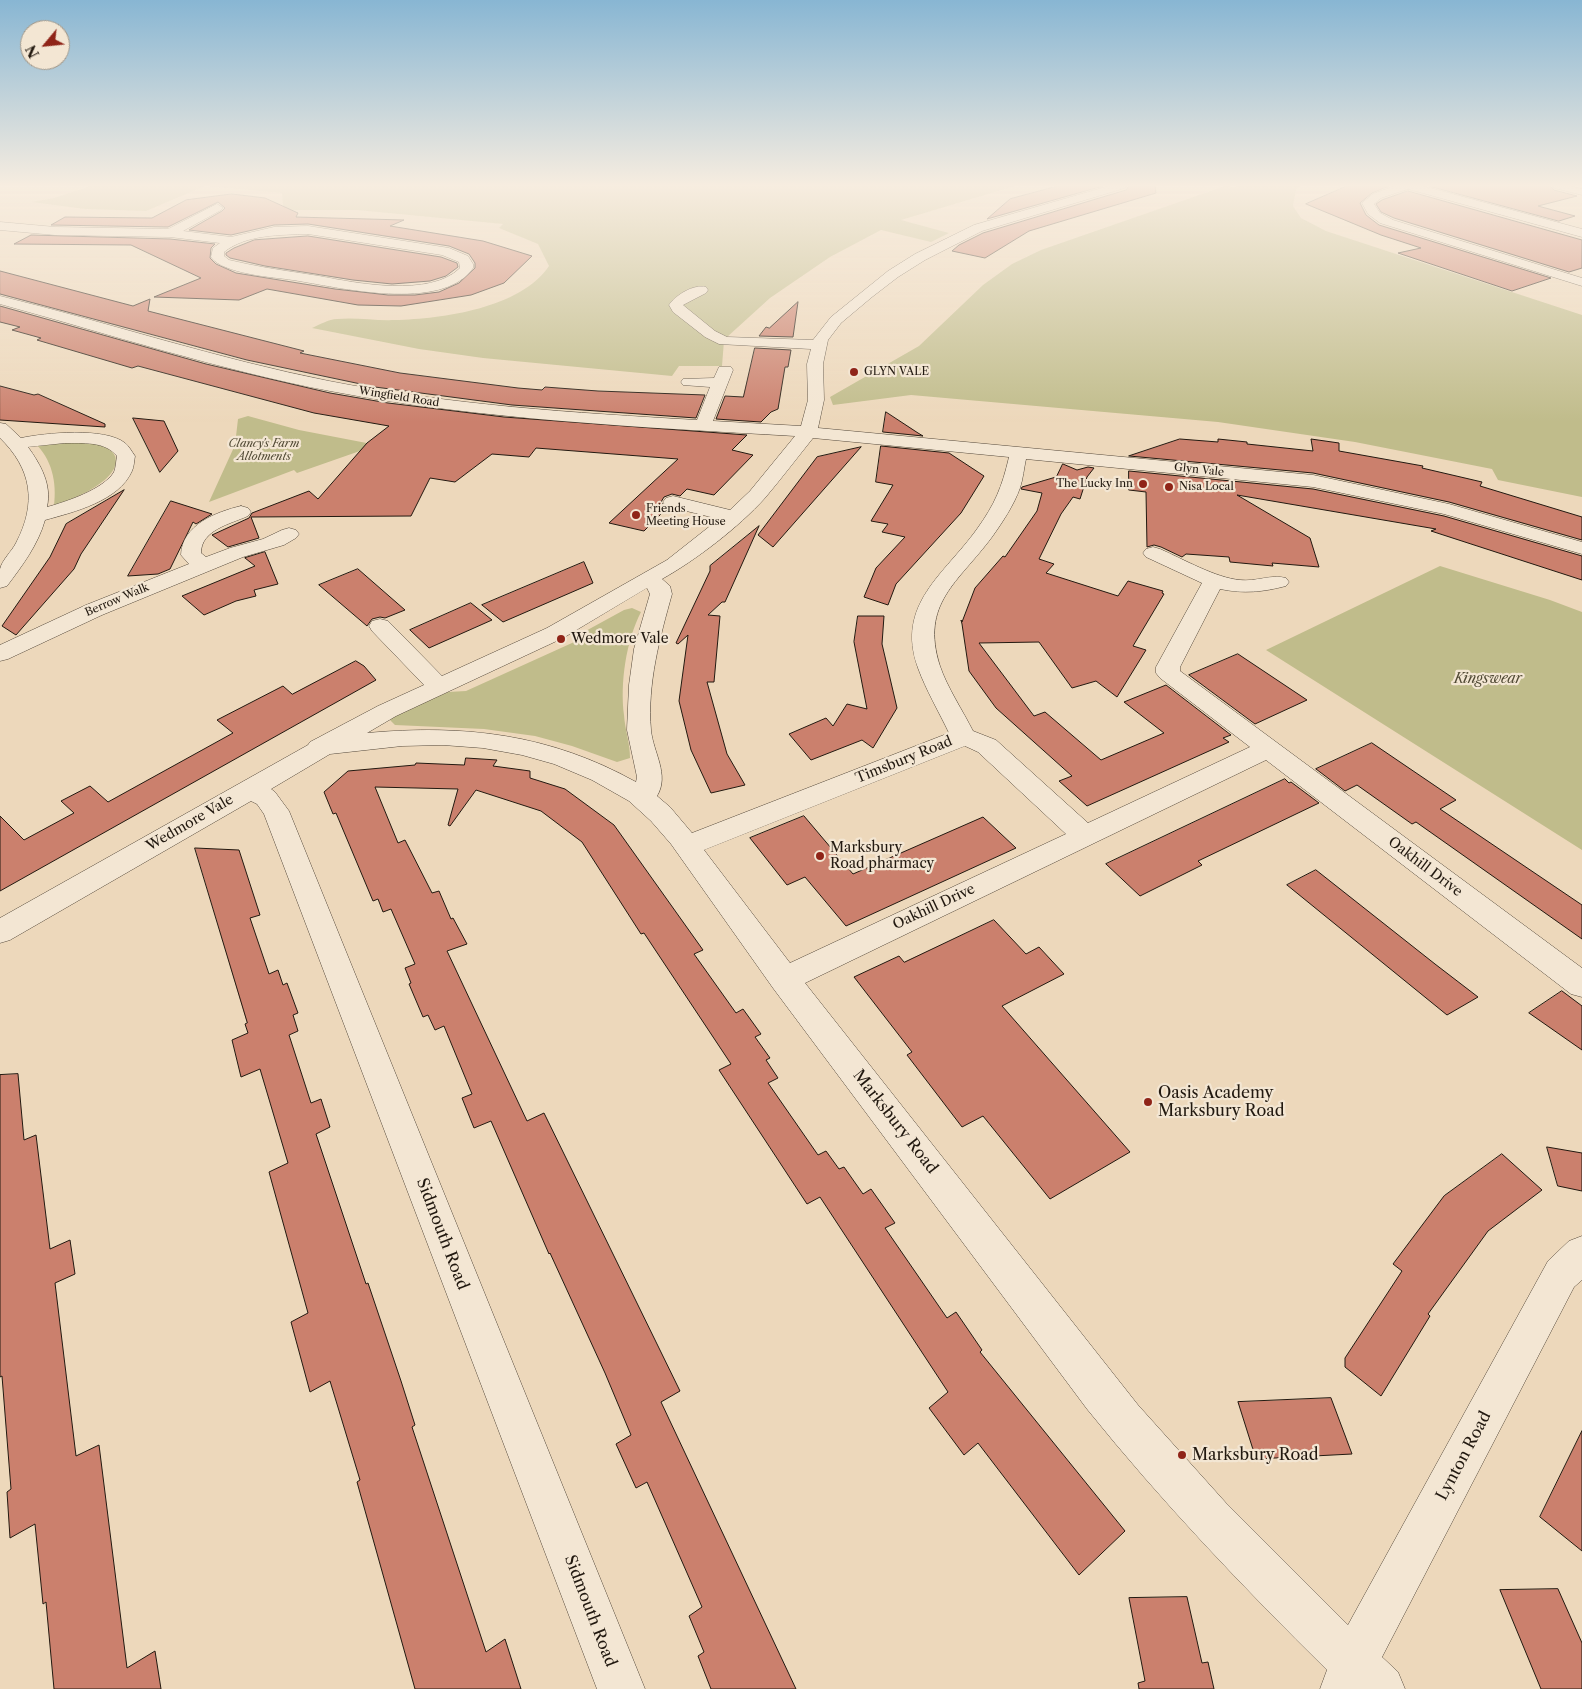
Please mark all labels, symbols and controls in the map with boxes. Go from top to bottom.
north arrow [20,20,70,70]
text: N [22,42,43,61]
place label: GLYN VALE [864,365,929,379]
marker: GLYN VALE [848,366,860,378]
street label: Wingfield Road [358,384,440,410]
park label: Clancy's Farm Allotments [229,437,299,463]
street label: Glyn Vale [1173,461,1225,479]
place label: The Lucky Inn [1056,477,1133,491]
marker: The Lucky Inn [1137,478,1149,490]
place label: Nisa Local [1179,480,1234,494]
marker: Nisa Local [1163,481,1175,493]
place label: Friends Meeting House [646,502,726,528]
marker: Friends Meeting House [630,509,642,521]
street label: Berrow Walk [83,581,151,619]
place label: Wedmore Vale [571,631,669,647]
marker: Wedmore Vale [555,633,567,645]
park label: Kingswear [1454,671,1522,687]
street label: Timsbury Road [853,733,955,787]
street label: Wedmore Vale [144,791,236,855]
street label: Oakhill Drive [1385,834,1465,900]
place label: Marksbury Road pharmacy [830,840,934,872]
marker: Marksbury Road pharmacy [814,850,826,862]
street label: Oakhill Drive [890,881,978,933]
street label: Marksbury Road [849,1066,941,1178]
place label: Oasis Academy Marksbury Road [1158,1083,1284,1121]
marker: Oasis Academy Marksbury Road [1142,1096,1154,1108]
street label: Sidmouth Road [412,1175,472,1293]
street label: Lynton Road [1433,1408,1495,1504]
place label: Marksbury Road [1192,1445,1318,1465]
marker: Marksbury Road [1176,1449,1188,1461]
street label: Sidmouth Road [560,1552,620,1670]

